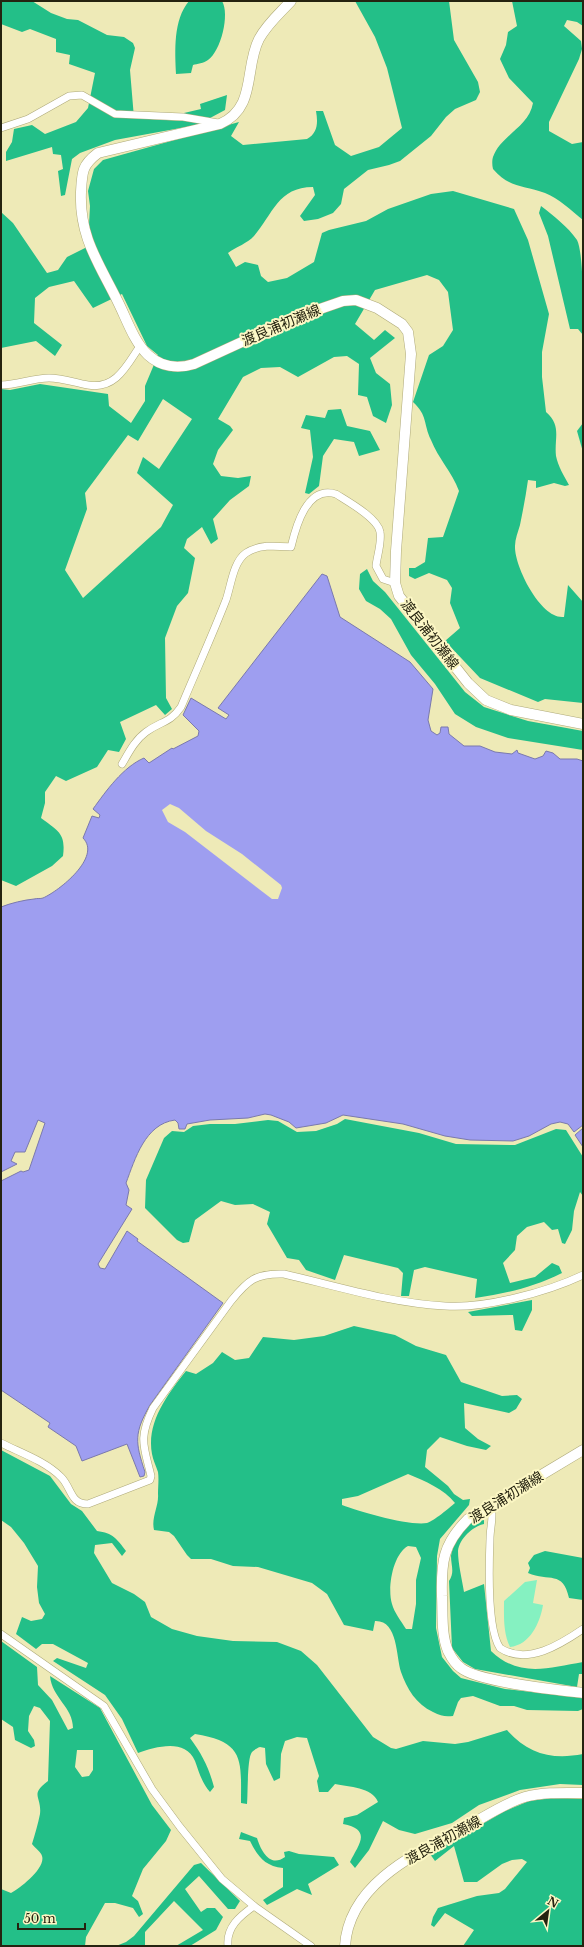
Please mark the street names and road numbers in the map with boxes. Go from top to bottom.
street label: 渡良浦初瀬線 [239,300,323,350]
street label: 渡良浦初瀬線 [397,595,463,673]
street label: 渡良浦初瀬線 [466,1467,546,1527]
street label: 渡良浦初瀬線 [402,1812,484,1868]

